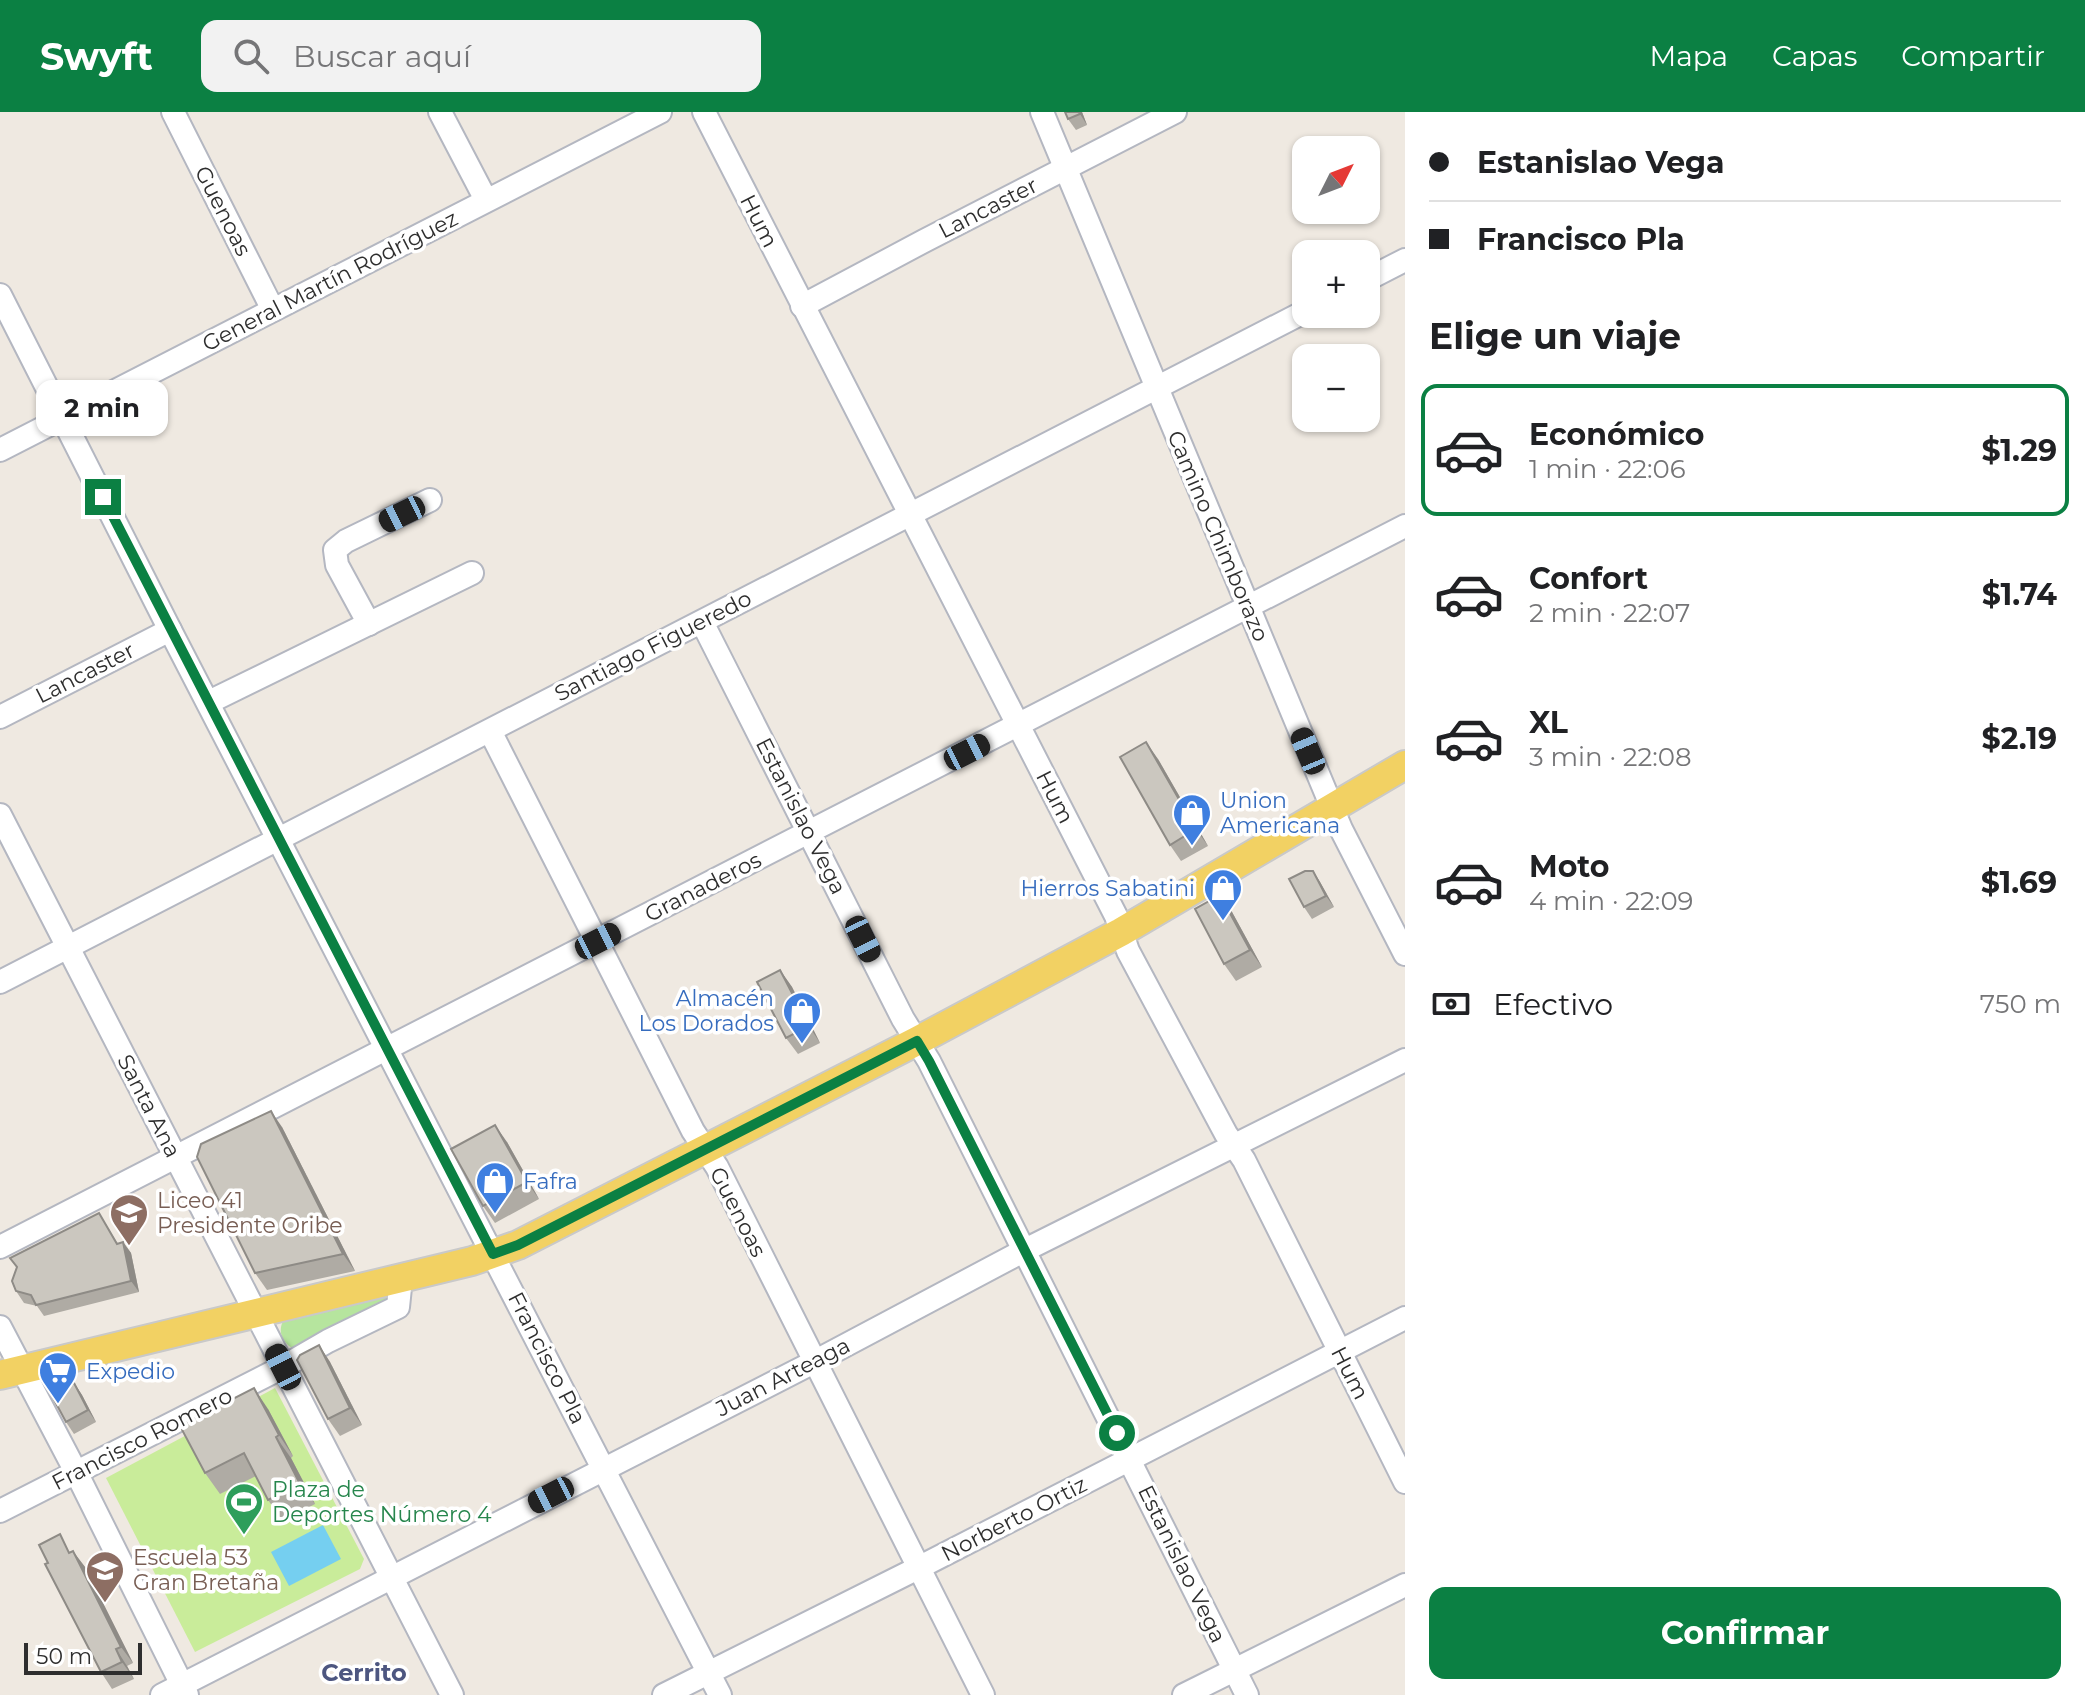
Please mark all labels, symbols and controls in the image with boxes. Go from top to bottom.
search box [201,20,761,92]
text: Swyft [40,33,153,80]
icon: search [229,34,273,78]
text: Buscar aquí [293,38,471,75]
text: Mapa [1649,39,1728,73]
text: Capas [1772,39,1857,73]
text: Compartir [1901,39,2045,73]
north arrow [1292,136,1380,224]
map controls [1292,136,1380,432]
text: Estanislao Vega [1477,144,1725,181]
street label: Guenoas [189,161,257,261]
street label: Lancaster [934,172,1042,244]
street label: Hum [734,190,784,252]
street label: General Martín Rodríguez [198,205,462,357]
text: Francisco Pla [1477,221,1685,258]
button: + [1292,240,1380,328]
text: Elige un viaje [1429,314,1681,358]
button: − [1292,344,1380,432]
callout: 2 min [37,381,169,437]
text: 2 min [64,392,140,424]
icon: car [1433,414,1505,486]
text: Económico [1529,416,1704,453]
street label: Camino Chimborazo [1161,427,1275,645]
text: $1.29 [1981,432,2057,469]
text: 1 min · 22:06 [1529,453,1686,485]
route end [85,479,121,515]
car [375,493,429,535]
icon: car [1433,558,1505,630]
text: Confort [1529,560,1648,597]
text: $1.74 [1982,576,2057,613]
street label: Santiago Figueredo [550,585,756,707]
text: 2 min · 22:07 [1529,597,1690,629]
street label: Lancaster [31,637,139,709]
icon: car [1433,702,1505,774]
text: XL [1529,704,1568,741]
text: $2.19 [1982,720,2057,757]
car [1288,724,1328,778]
car [940,730,994,774]
street label: Estanislao Vega [750,733,852,899]
text: 3 min · 22:08 [1529,741,1692,773]
street label: Hum [1030,766,1080,828]
place label: Union Americana [1220,787,1340,839]
shop icon: Union Americana [1171,792,1213,847]
street label: Granaderos [640,846,766,928]
icon: car [1433,846,1505,918]
text: Moto [1529,848,1610,885]
text: $1.69 [1981,864,2057,901]
shop icon: Hierros Sabatini [1202,867,1244,922]
place label: Hierros Sabatini [1020,875,1195,902]
text: 4 min · 22:09 [1529,885,1693,917]
car [842,912,884,966]
car [571,919,625,963]
icon: cash [1429,982,1473,1026]
place label: Almacén Los Dorados [639,985,774,1037]
text: Efectivo [1493,986,1613,1023]
text: 750 m [1980,988,2061,1020]
shop icon: Almacén Los Dorados [781,990,823,1045]
street label: Santa Ana [111,1050,187,1162]
shop icon: Fafra [474,1160,516,1215]
street label: Guenoas [704,1162,772,1262]
place label: Fafra [523,1168,578,1195]
place label: Liceo 41 Presidente Oribe [157,1187,343,1239]
school or university icon: Liceo 41 Presidente Oribe [108,1192,150,1247]
street label: Francisco Pla [502,1287,592,1429]
street label: Juan Arteaga [711,1332,855,1423]
car [261,1340,305,1394]
street label: Hum [1325,1342,1375,1404]
supermarket icon: Expedio [37,1350,79,1405]
place label: Expedio [86,1358,175,1385]
street label: Francisco Romero [47,1382,237,1496]
route start [1099,1415,1135,1451]
street label: Norberto Ortiz [937,1471,1091,1567]
car [524,1473,578,1517]
place label: Plaza de Deportes Número 4 [272,1476,492,1528]
sports icon: Plaza de Deportes Número 4 [223,1481,265,1536]
street label: Estanislao Vega [1132,1481,1232,1647]
place label: Escuela 53 Gran Bretaña [133,1544,279,1596]
school or university icon: Escuela 53 Gran Bretaña [84,1549,126,1604]
button: Confirmar [1429,1587,2061,1679]
scale bar [24,1639,142,1675]
text: 50 m [36,1643,92,1670]
district label: Cerrito [321,1658,407,1687]

